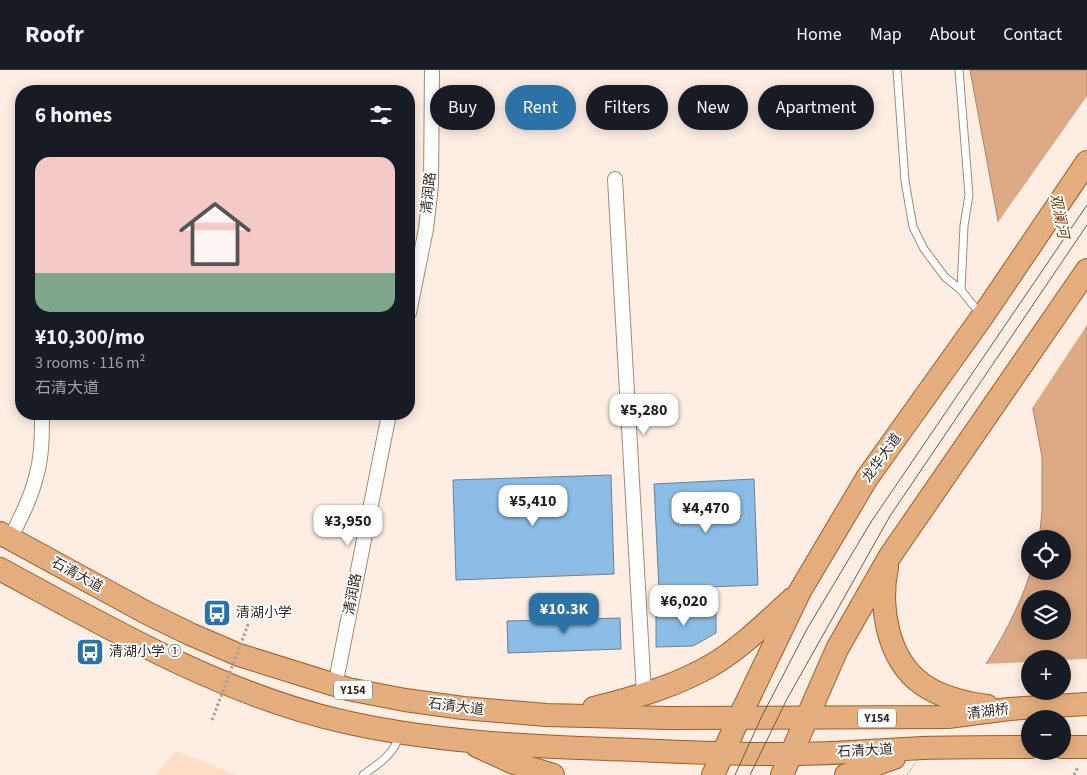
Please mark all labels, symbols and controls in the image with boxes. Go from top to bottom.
text: Roofr [25,17,84,52]
text: Home [796,22,842,47]
text: Map [870,22,902,47]
text: About [930,22,975,47]
text: Contact [1003,22,1062,47]
chip: Buy [430,85,495,130]
chip: Rent [505,85,576,130]
chip: Filters [586,85,668,130]
chip: New [678,85,748,130]
chip: Apartment [758,85,874,130]
text: 6 homes [35,100,112,130]
icon: filters [367,101,395,129]
street label: 清润路 [417,171,441,215]
icon: home [170,189,260,279]
water label: 观澜河 [1044,192,1074,243]
text: ¥10,300/mo [35,322,145,352]
text: 3 rooms · 116 m² [35,352,145,374]
text: 石清大道 [35,377,99,399]
pin: ¥5,280 [603,394,685,436]
text: ¥5,280 [620,399,668,421]
street label: 龙华大道 [857,429,907,487]
pin: ¥5,410 [492,484,574,527]
text: ¥5,410 [509,490,557,512]
pin: ¥4,470 [665,492,747,534]
text: ¥4,470 [682,497,730,519]
pin: ¥3,950 [307,504,389,547]
text: ¥3,950 [324,510,372,532]
map controls [1021,530,1071,760]
button: locate [1021,530,1071,580]
street label: 石清大道 [48,553,106,597]
street label: 清润路 [339,571,367,617]
pin: ¥6,020 [643,584,725,627]
text: ¥6,020 [660,590,708,612]
button: layers [1021,590,1071,640]
pin: ¥10.3K [523,592,605,635]
bus stop icon: 清湖小学 [202,598,232,628]
text: ¥10.3K [540,598,588,620]
place label: 清湖小学 [236,603,292,623]
bus stop icon: 清湖小学 ① [75,637,105,667]
place label: 清湖小学 ① [109,642,182,662]
button: + [1021,650,1071,700]
road number: Y154 [334,680,372,700]
street label: 石清大道 [427,694,485,720]
street label: 清湖桥 [966,700,1010,724]
road number: Y154 [858,708,896,728]
button: − [1021,710,1071,760]
street label: 石清大道 [837,740,893,762]

